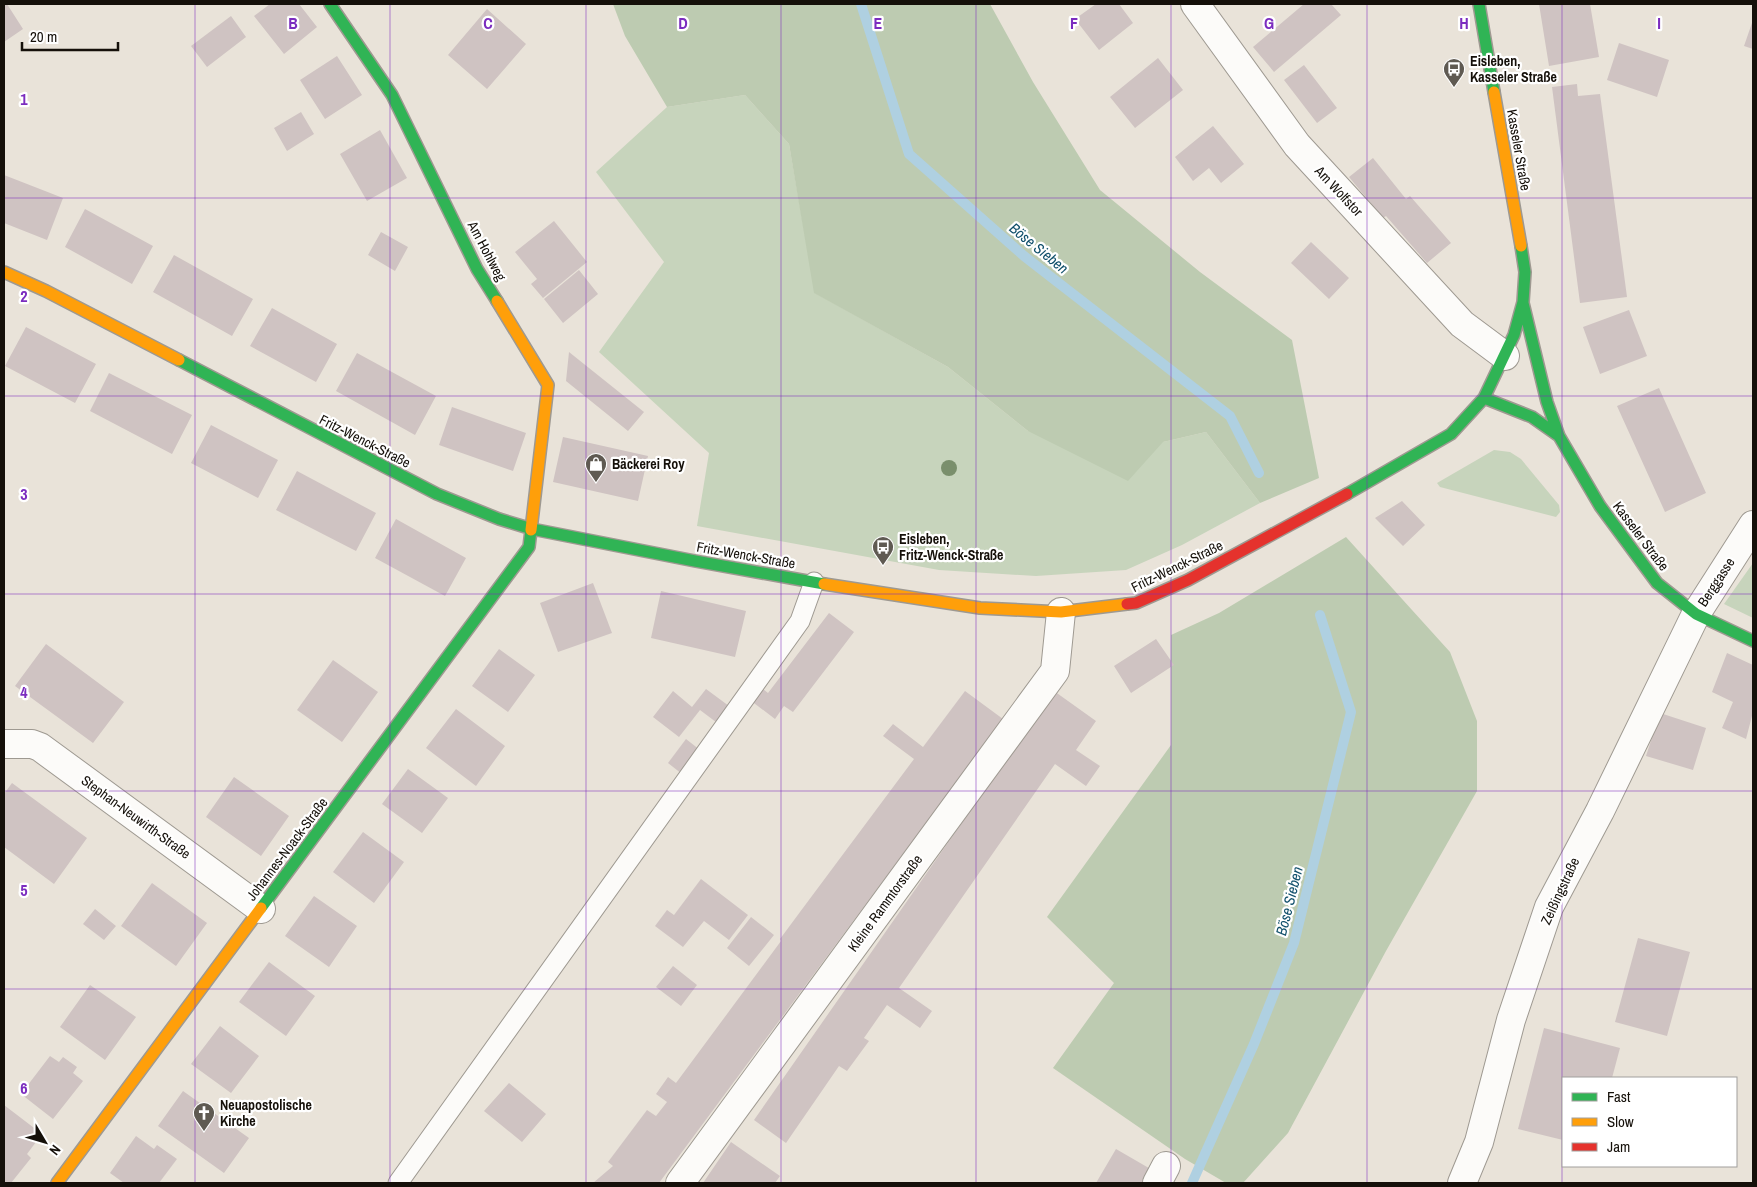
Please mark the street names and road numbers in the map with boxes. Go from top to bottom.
street label: Kasseler Straße [1503,108,1535,192]
street label: Am Wolfstor [1310,161,1367,220]
street label: Am Hohlweg [463,217,511,284]
street label: Fritz-Wenck-Straße [316,410,414,472]
street label: Kasseler Straße [1609,498,1673,574]
street label: Fritz-Wenck-Straße [1128,536,1226,596]
street label: Fritz-Wenck-Straße [695,537,797,573]
street label: Berggasse [1694,554,1738,610]
street label: Stephan-Neuwirth-Straße [78,771,194,863]
street label: Johannes-Noack-Straße [242,794,332,904]
street label: Kleine Rammtorstraße [844,851,926,955]
street label: Zeißingstraße [1537,855,1583,927]

